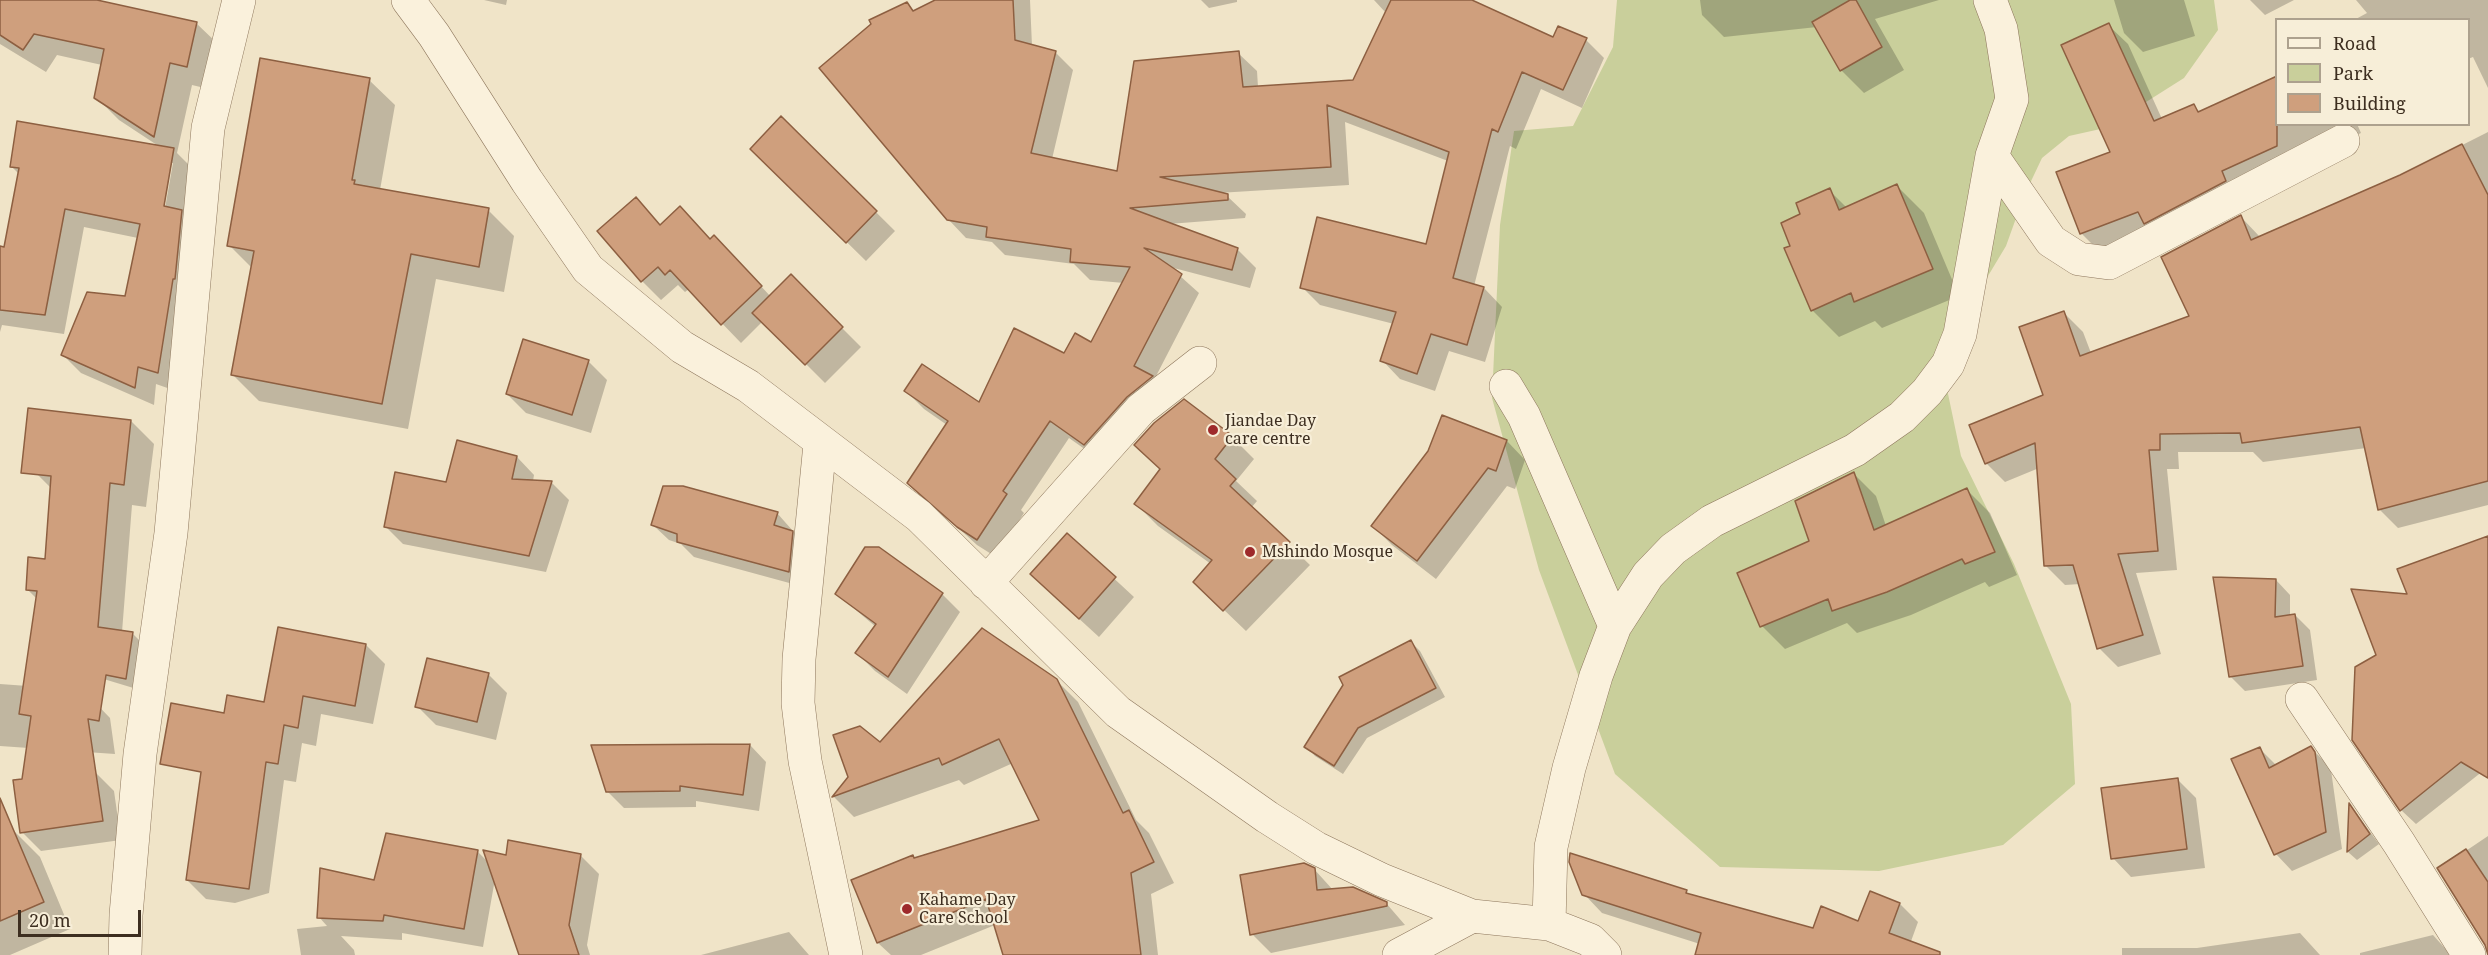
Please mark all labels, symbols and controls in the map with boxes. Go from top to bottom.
legend [2275,18,2470,126]
text: Road [2333,31,2376,55]
text: Park [2333,61,2373,85]
text: Building [2333,91,2406,115]
place label: Jiandae Day care centre [1225,411,1316,449]
marker: Jiandae Day care centre [1206,423,1220,437]
place label: Mshindo Mosque [1262,542,1393,562]
marker: Mshindo Mosque [1243,545,1257,559]
place label: Kahame Day Care School [919,890,1016,928]
scale bar [21,898,144,936]
marker: Kahame Day Care School [900,902,914,916]
text: 20 m [29,908,71,932]

